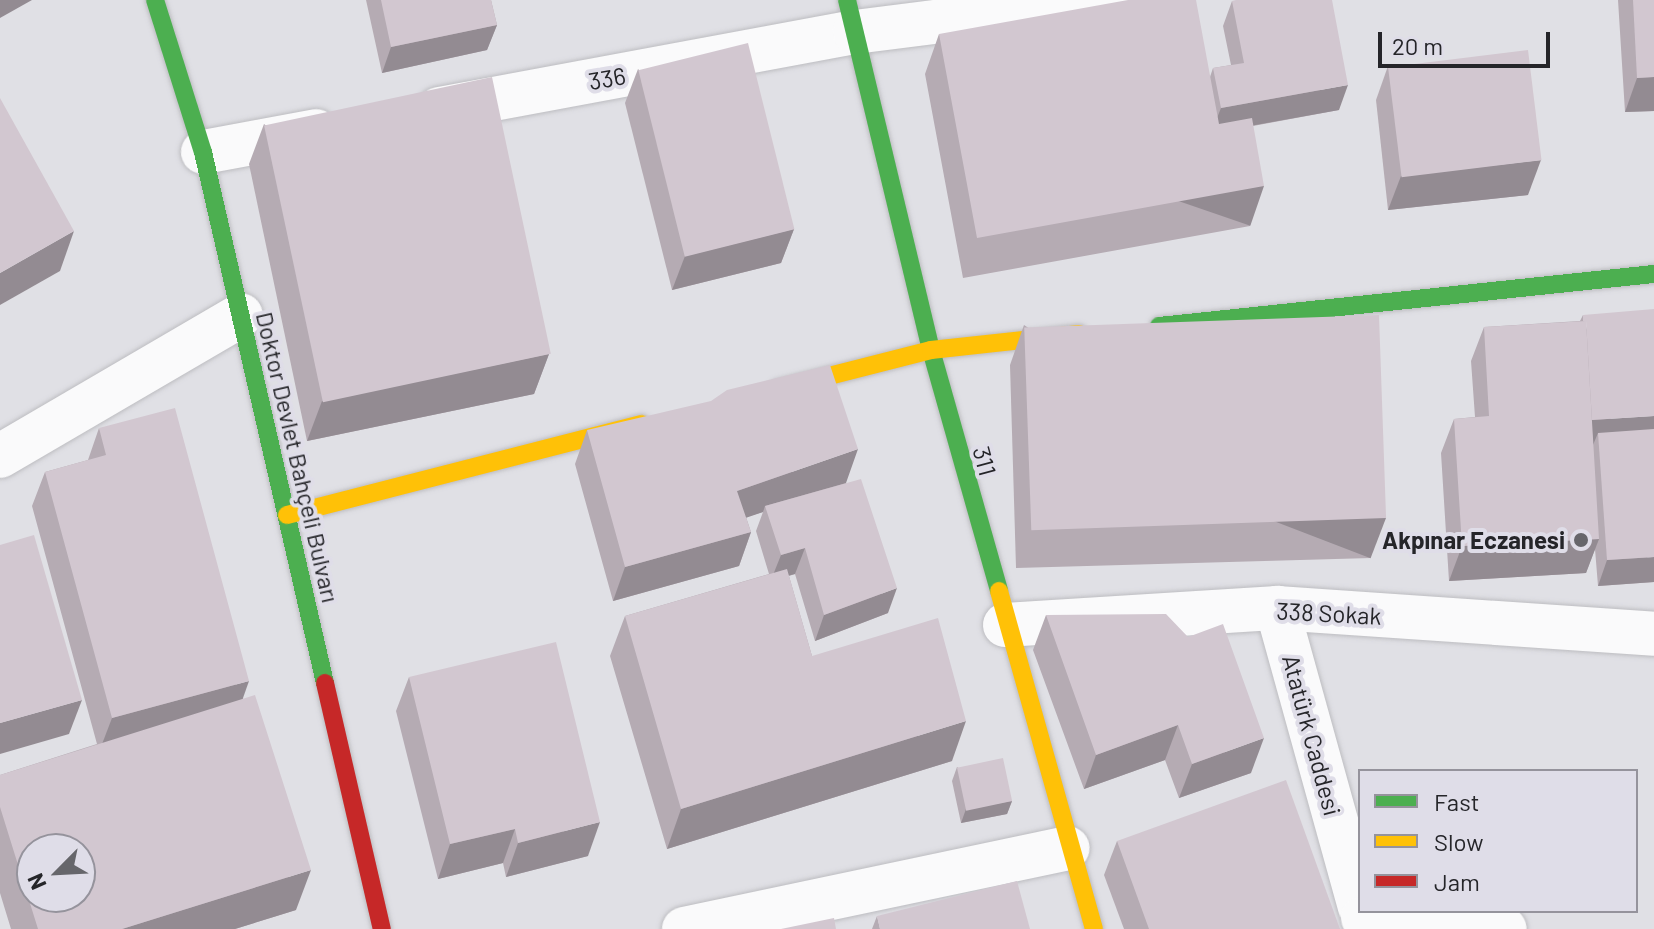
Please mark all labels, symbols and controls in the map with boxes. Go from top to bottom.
scale bar [1382,16,1554,66]
text: 20 m [1392,31,1443,60]
street label: 336 [586,61,628,95]
street label: Doktor Devlet Bahçeli Bulvarı [251,309,345,605]
street label: 311 [967,443,1003,479]
place label: Akpınar Eczanesi [1382,526,1565,554]
marker: Akpınar Eczanesi [1572,531,1590,549]
street label: 338 Sokak [1276,596,1382,630]
street label: Atatürk Caddesi [1277,651,1347,819]
legend [1358,769,1638,913]
text: Fast [1434,787,1479,816]
text: Slow [1434,827,1483,856]
north arrow [16,833,96,913]
text: Jam [1434,867,1480,896]
text: N [21,870,51,894]

